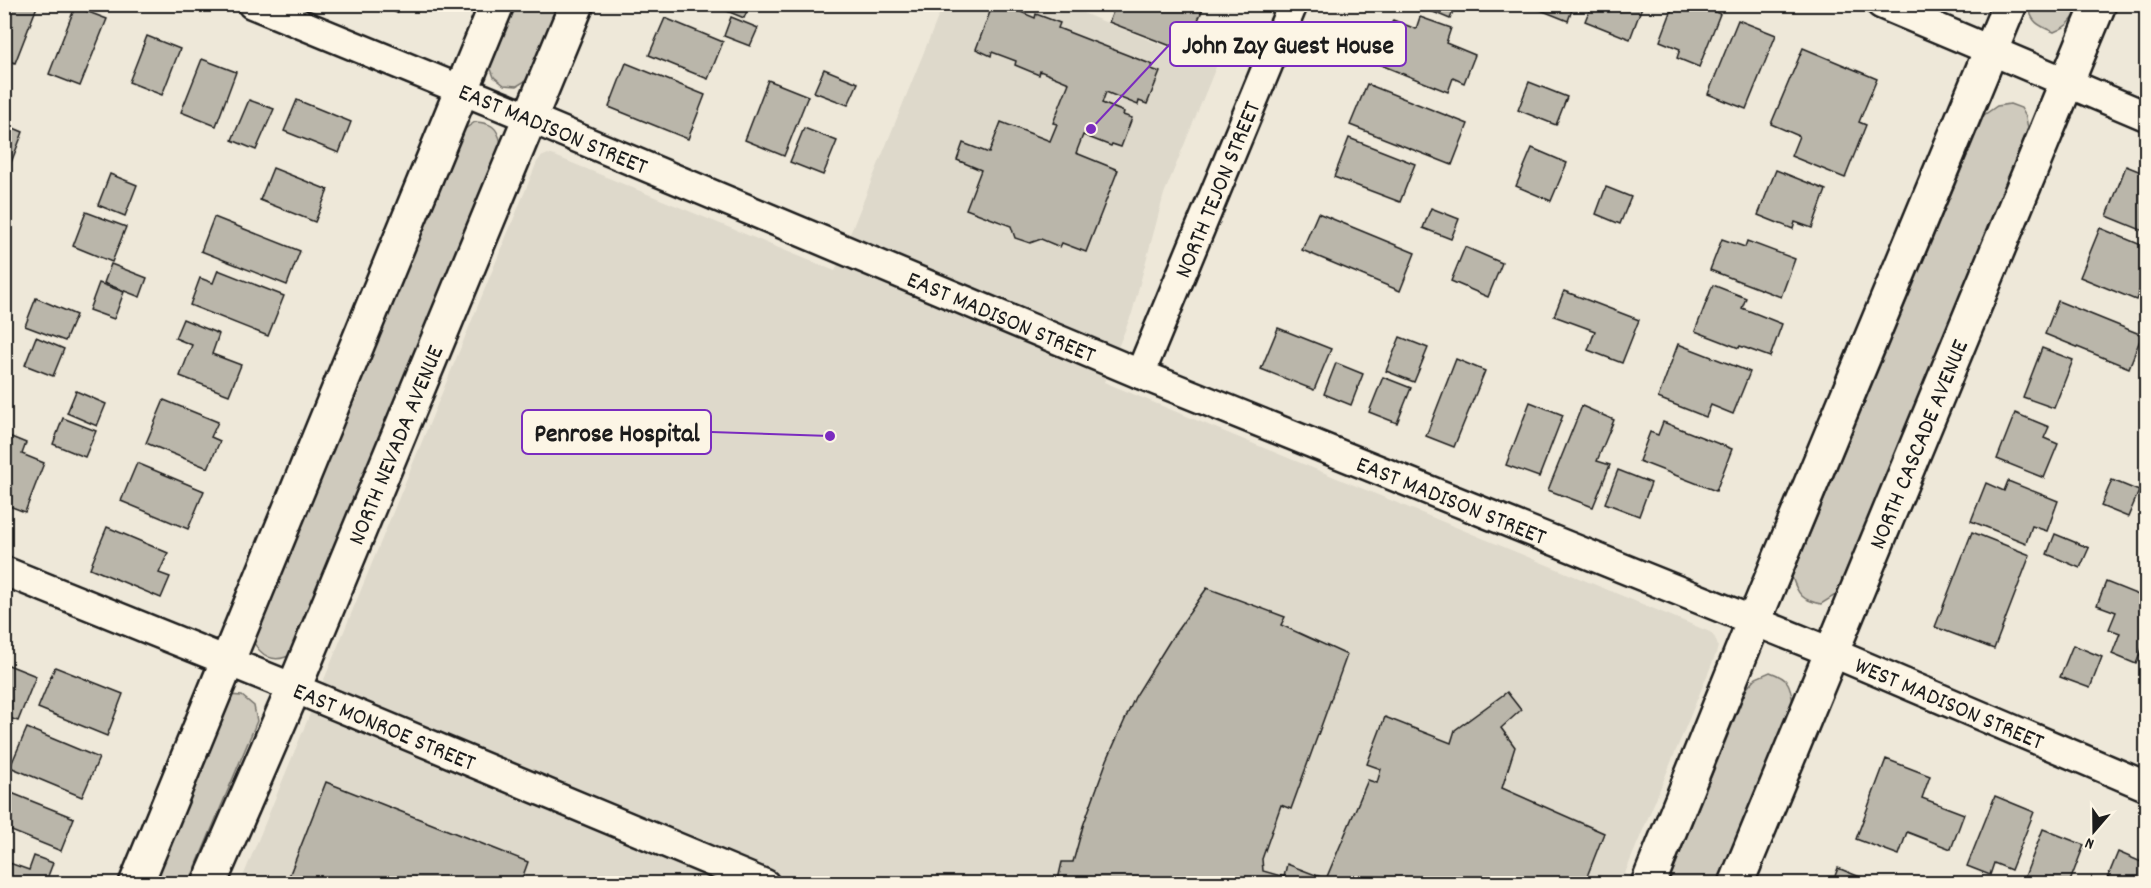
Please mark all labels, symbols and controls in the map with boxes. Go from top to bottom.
callout: John Zay Guest House [1170,22,1406,66]
text: John Zay Guest House [1182,29,1394,66]
street label: EAST MADISON STREET [453,76,652,186]
street label: NORTH TEJON STREET [1167,96,1271,284]
street label: EAST MADISON STREET [901,264,1101,374]
street label: NORTH CASCADE AVENUE [1862,335,1979,555]
street label: NORTH NEVADA AVENUE [341,341,454,551]
callout: Penrose Hospital [522,410,711,454]
text: Penrose Hospital [534,417,700,454]
street label: EAST MADISON STREET [1351,449,1551,556]
street label: WEST MADISON STREET [1849,650,2049,761]
street label: EAST MONROE STREET [287,675,480,782]
north arrow [2064,801,2124,861]
text: N [2082,831,2097,855]

